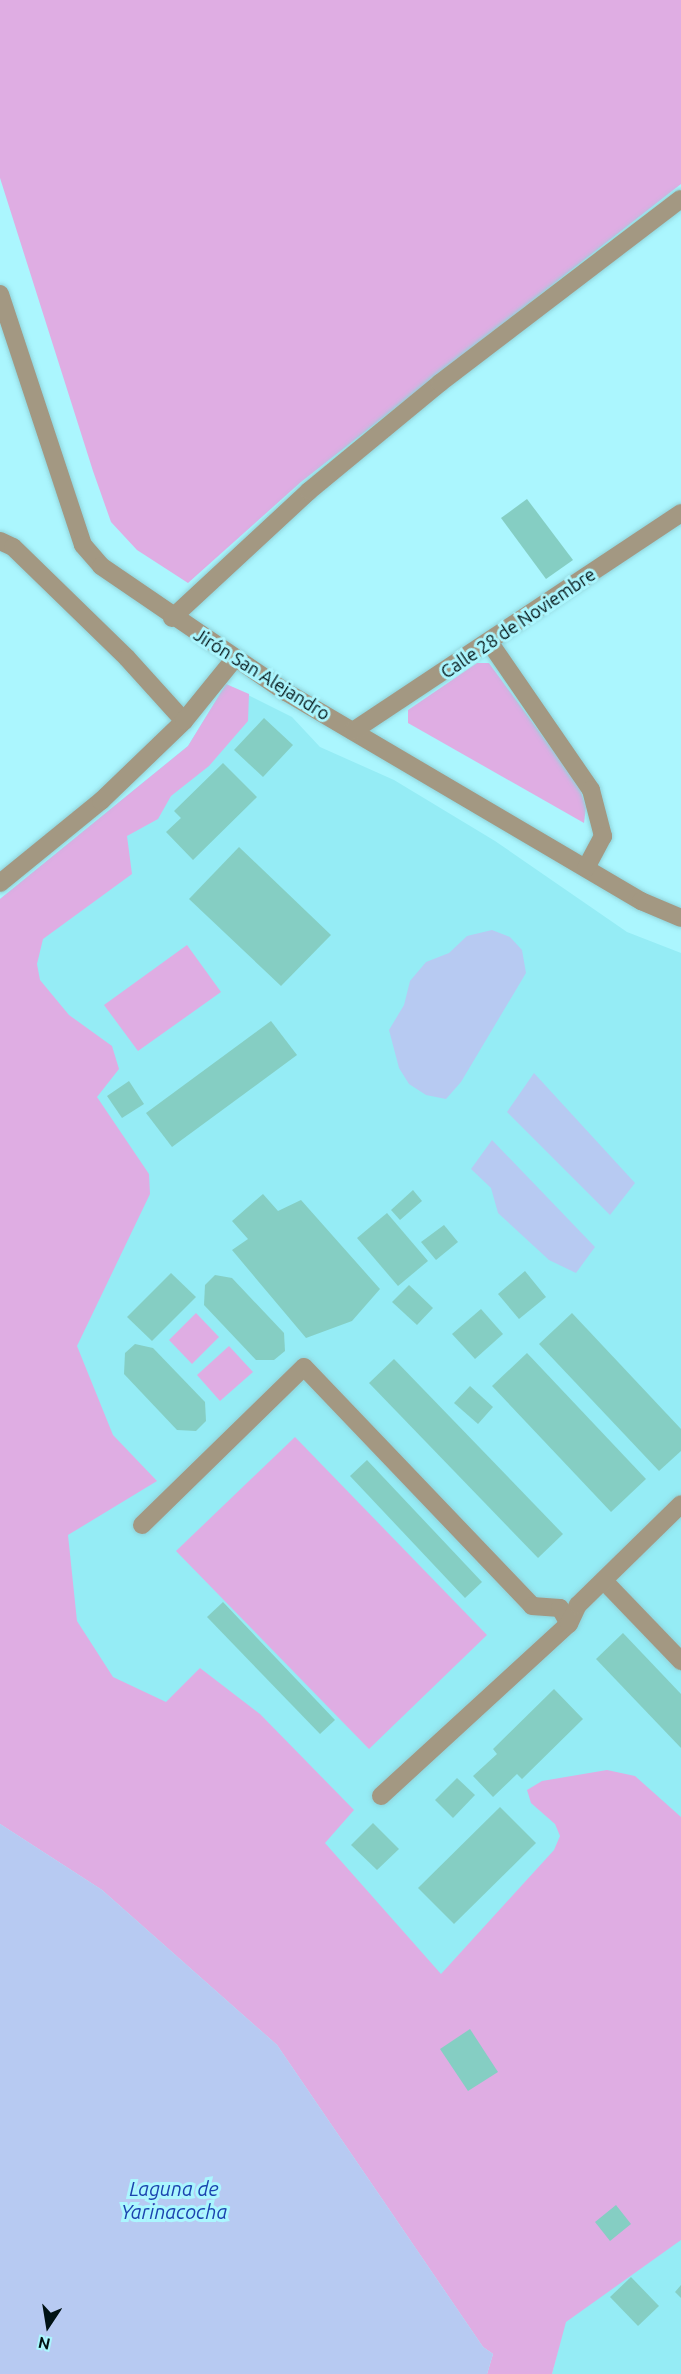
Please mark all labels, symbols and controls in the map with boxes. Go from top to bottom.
street label: Calle 28 de Noviembre [436,563,600,683]
street label: Jirón San Alejandro [190,623,334,725]
water label: Laguna de Yarinacocha [121,2177,227,2224]
north arrow [18,2296,78,2356]
text: N [37,2334,52,2354]

